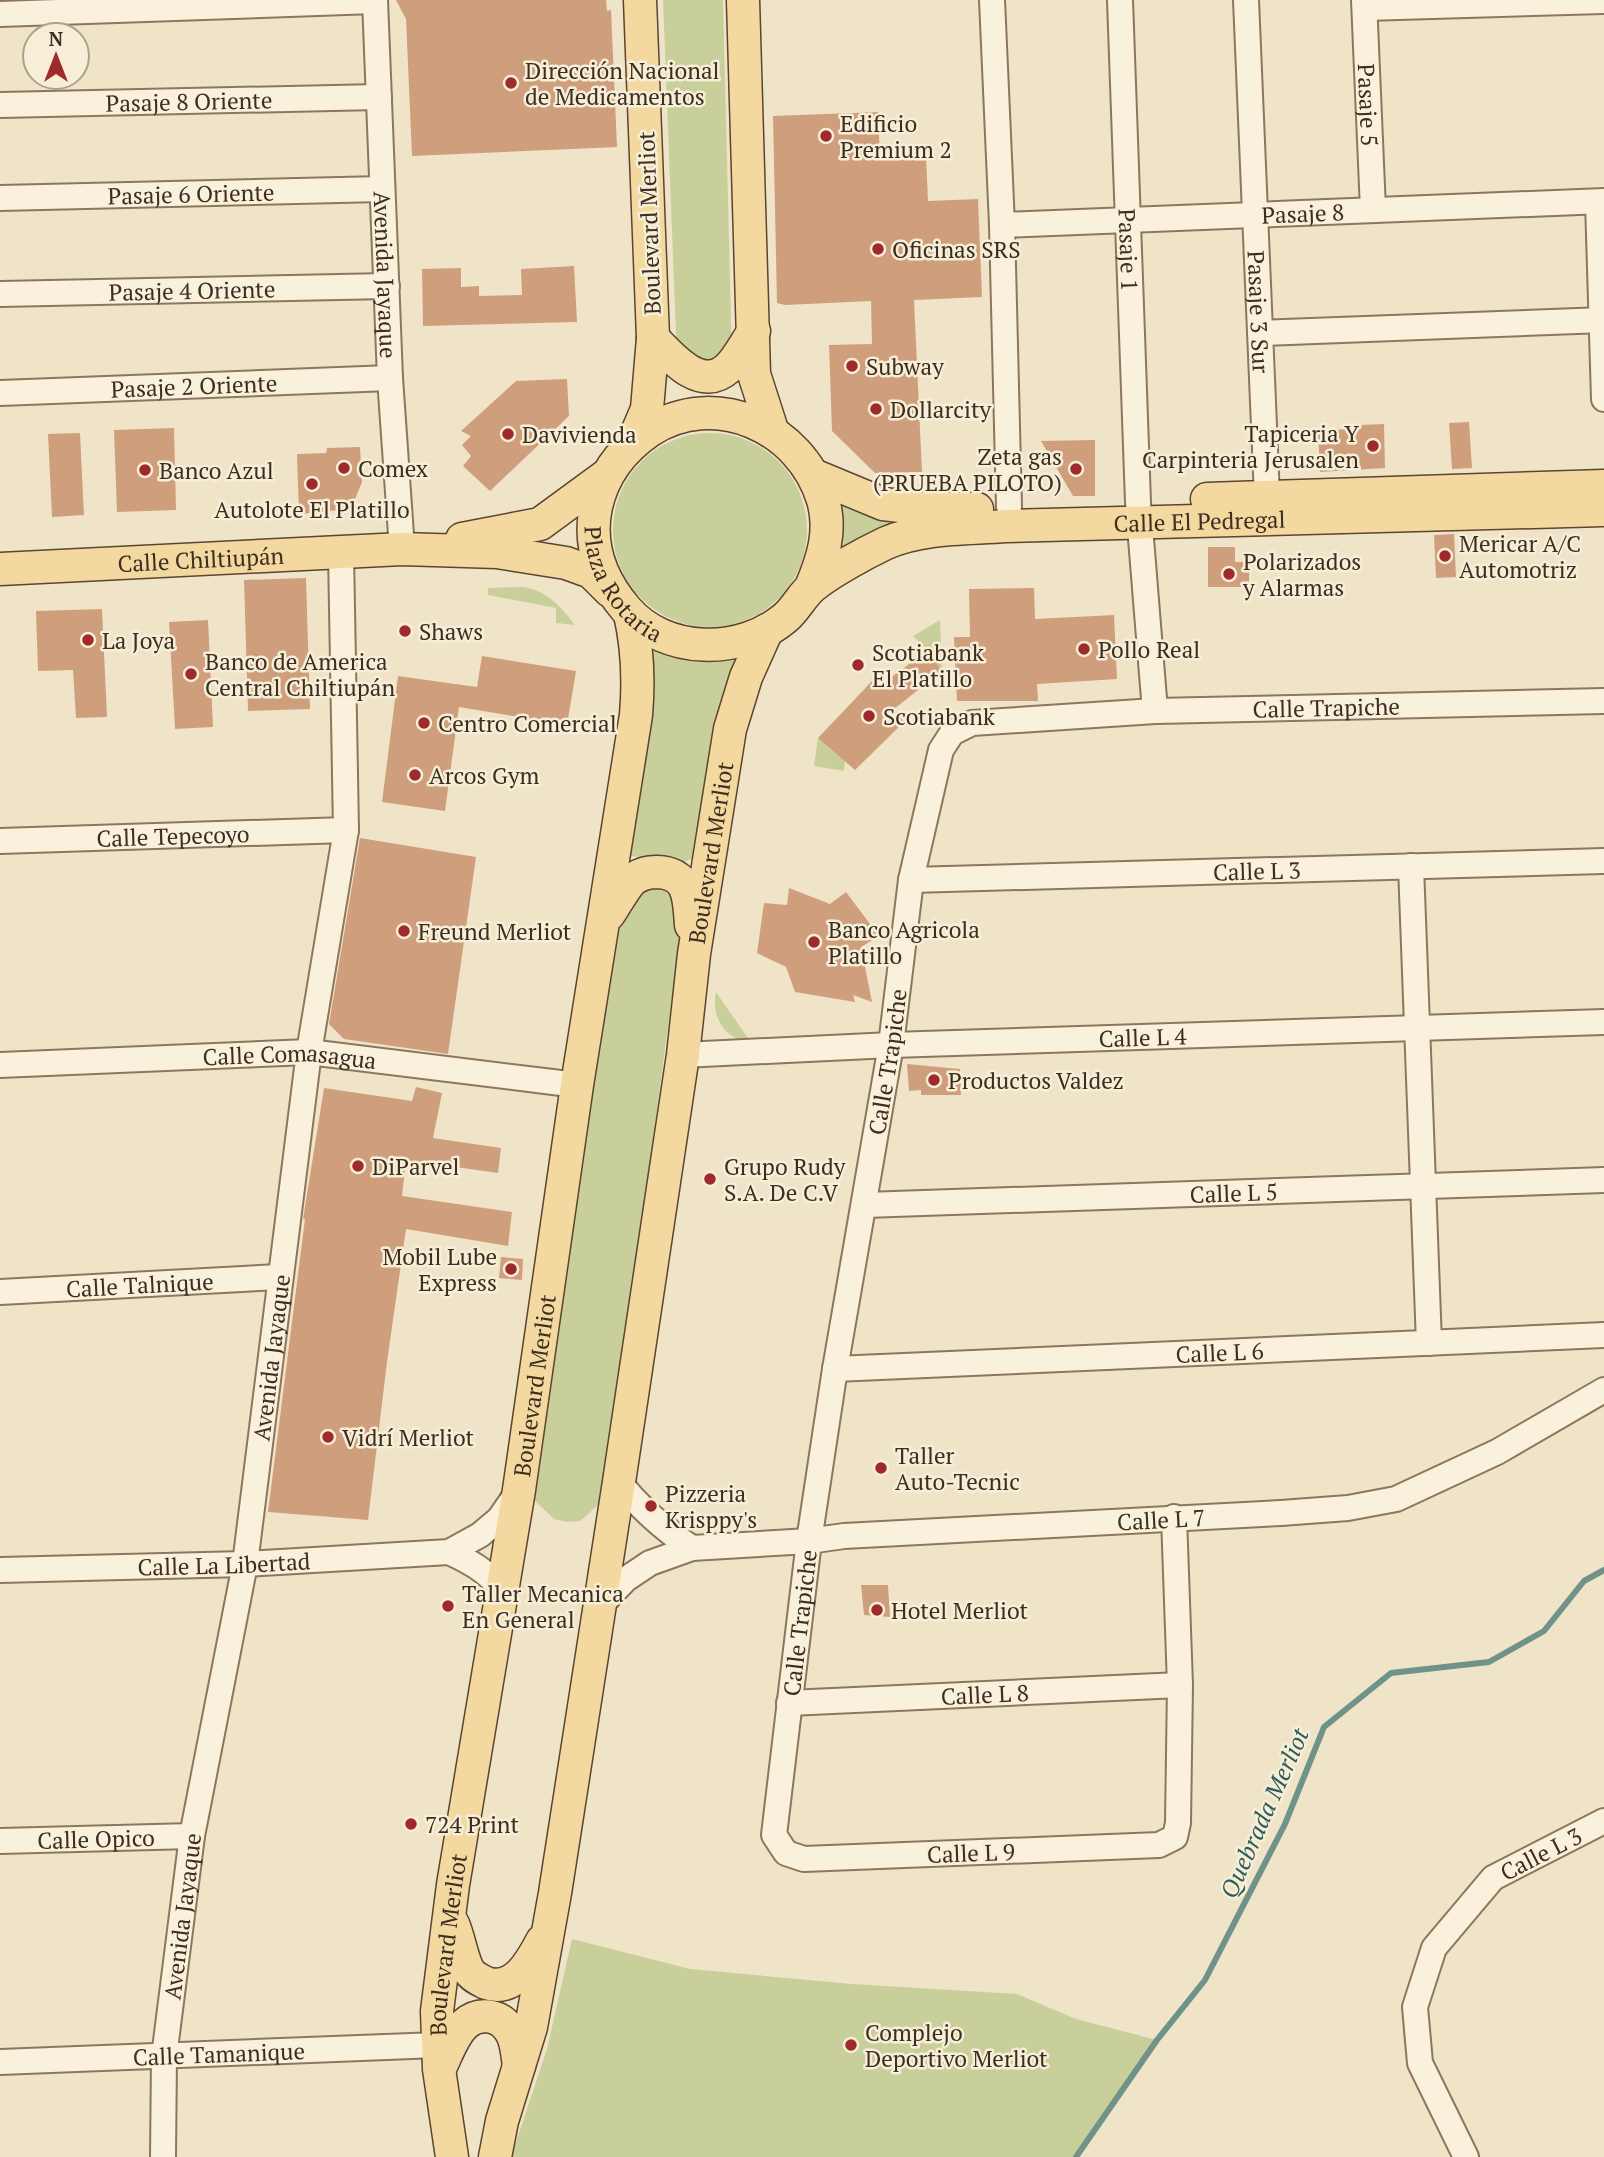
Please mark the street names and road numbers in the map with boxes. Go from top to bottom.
street label: Pasaje 5 [1351,63,1386,147]
street label: Pasaje 8 Oriente [105,84,273,118]
street label: Boulevard Merliot [630,130,668,315]
street label: Pasaje 6 Oriente [107,176,275,211]
street label: Avenida Jayaque [367,190,405,359]
street label: Pasaje 8 [1261,196,1345,230]
street label: Pasaje 1 [1112,208,1146,292]
street label: Pasaje 3 Sur [1241,250,1277,374]
street label: Pasaje 4 Oriente [108,273,276,307]
street label: Pasaje 2 Oriente [110,367,278,404]
street label: Calle El Pedregal [1113,503,1286,539]
street label: Plaza Rotaria [578,525,668,649]
street label: Calle Chiltiupán [117,539,285,579]
street label: Calle Trapiche [1252,690,1400,724]
street label: Boulevard Merliot [680,759,740,946]
street label: Calle Tepecoyo [96,818,250,853]
street label: Calle L 3 [1212,854,1301,887]
street label: Calle Trapiche [860,987,913,1137]
street label: Calle L 4 [1098,1020,1188,1054]
street label: Calle Comasagua [202,1036,379,1076]
street label: Calle L 5 [1189,1176,1278,1210]
street label: Calle Talnique [65,1265,214,1304]
street label: Avenida Jayaque [245,1272,297,1443]
street label: Boulevard Merliot [506,1292,562,1479]
street label: Calle L 6 [1175,1335,1264,1369]
street label: Calle L 7 [1116,1502,1206,1537]
street label: Calle La Libertad [137,1545,311,1582]
street label: Calle Trapiche [775,1548,823,1698]
street label: Calle L 8 [940,1676,1029,1711]
street label: Calle L 3 [1494,1820,1587,1887]
street label: Calle Opico [37,1821,155,1856]
street label: Avenida Jayaque [156,1831,208,2001]
street label: Calle L 9 [927,1836,1015,1870]
street label: Boulevard Merliot [421,1850,474,2036]
street label: Calle Tamanique [132,2035,305,2072]

